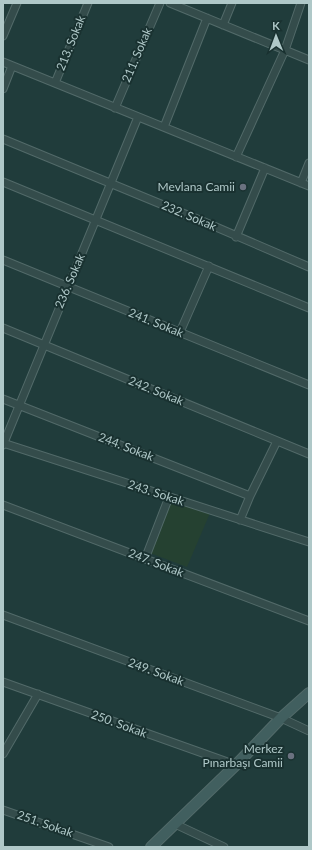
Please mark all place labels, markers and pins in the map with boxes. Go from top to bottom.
place label: Mevlana Camii [158,179,235,194]
marker: Mevlana Camii [238,182,248,192]
place label: Merkez Pınarbaşı Camii [203,741,284,770]
marker: Merkez Pınarbaşı Camii [286,751,296,761]

